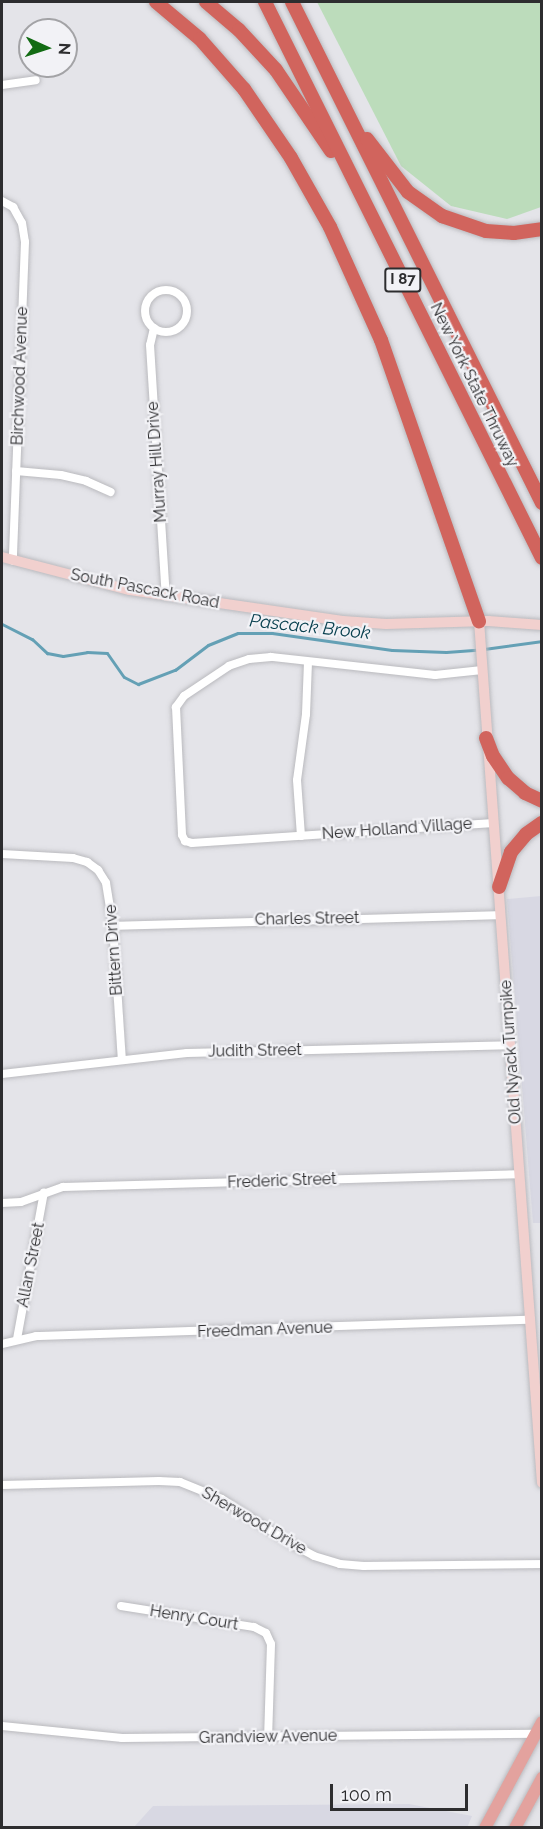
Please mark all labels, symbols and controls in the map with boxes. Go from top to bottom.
north arrow [18,18,78,78]
text: N [55,42,74,55]
road number: I 87 [384,268,422,292]
street label: New York State Thruway [426,299,522,471]
street label: Birchwood Avenue [8,306,32,446]
street label: Murray Hill Drive [143,400,171,524]
street label: South Pascack Road [69,565,221,613]
water label: Pascack Brook [248,610,372,644]
street label: New Holland Village [321,814,473,844]
street label: Bittern Drive [101,904,127,996]
street label: Charles Street [255,908,359,930]
street label: Old Nyack Turnpike [496,979,526,1125]
street label: Judith Street [208,1041,302,1061]
street label: Frederic Street [227,1169,337,1193]
street label: Allan Street [13,1221,49,1309]
street label: Freedman Avenue [197,1318,333,1342]
street label: Sherwood Drive [198,1483,310,1559]
street label: Henry Court [148,1601,240,1635]
street label: Grandview Avenue [198,1726,338,1748]
scale bar [333,1772,471,1810]
text: 100 m [341,1784,392,1805]

